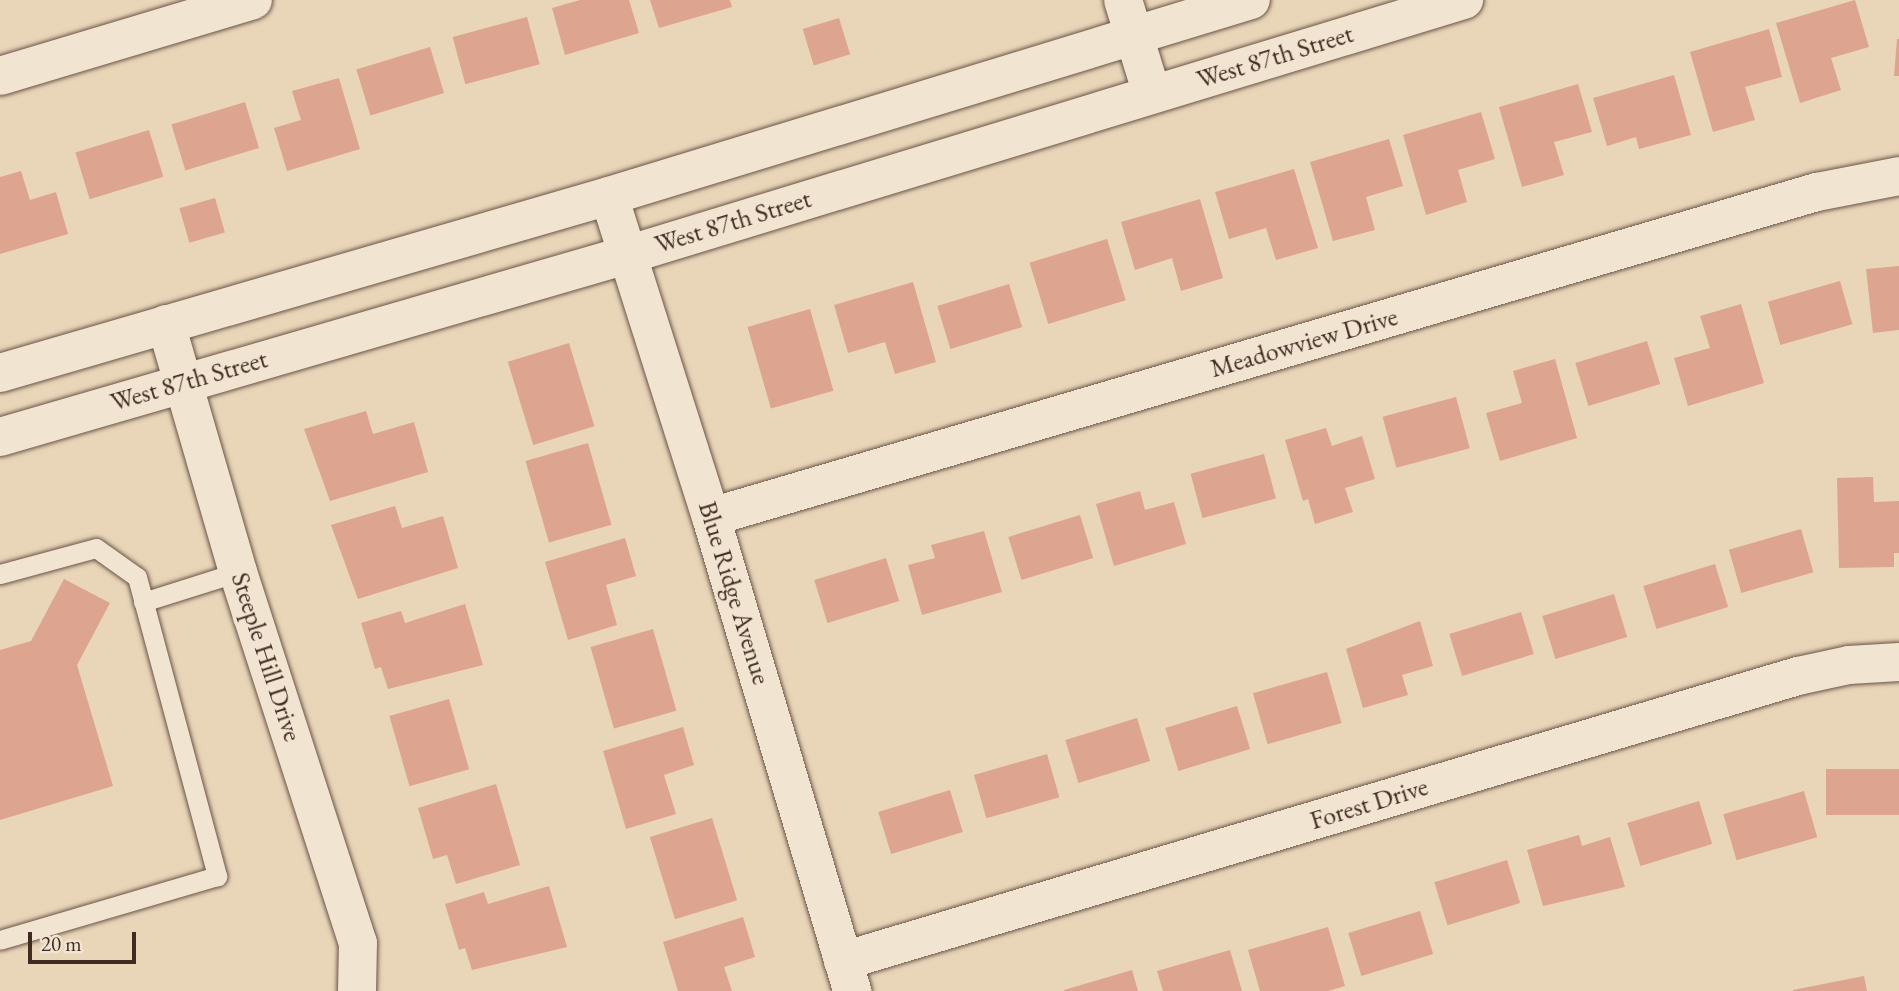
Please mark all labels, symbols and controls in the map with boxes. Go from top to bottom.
street label: West 87th Street [1193,18,1357,96]
street label: West 87th Street [651,183,815,261]
street label: Meadowview Drive [1207,301,1401,385]
street label: West 87th Street [107,344,271,418]
street label: Blue Ridge Avenue [691,498,777,688]
street label: Steeple Hill Drive [224,569,308,745]
street label: Forest Drive [1306,771,1432,837]
scale bar [32,918,140,962]
text: 20 m [41,930,82,957]

